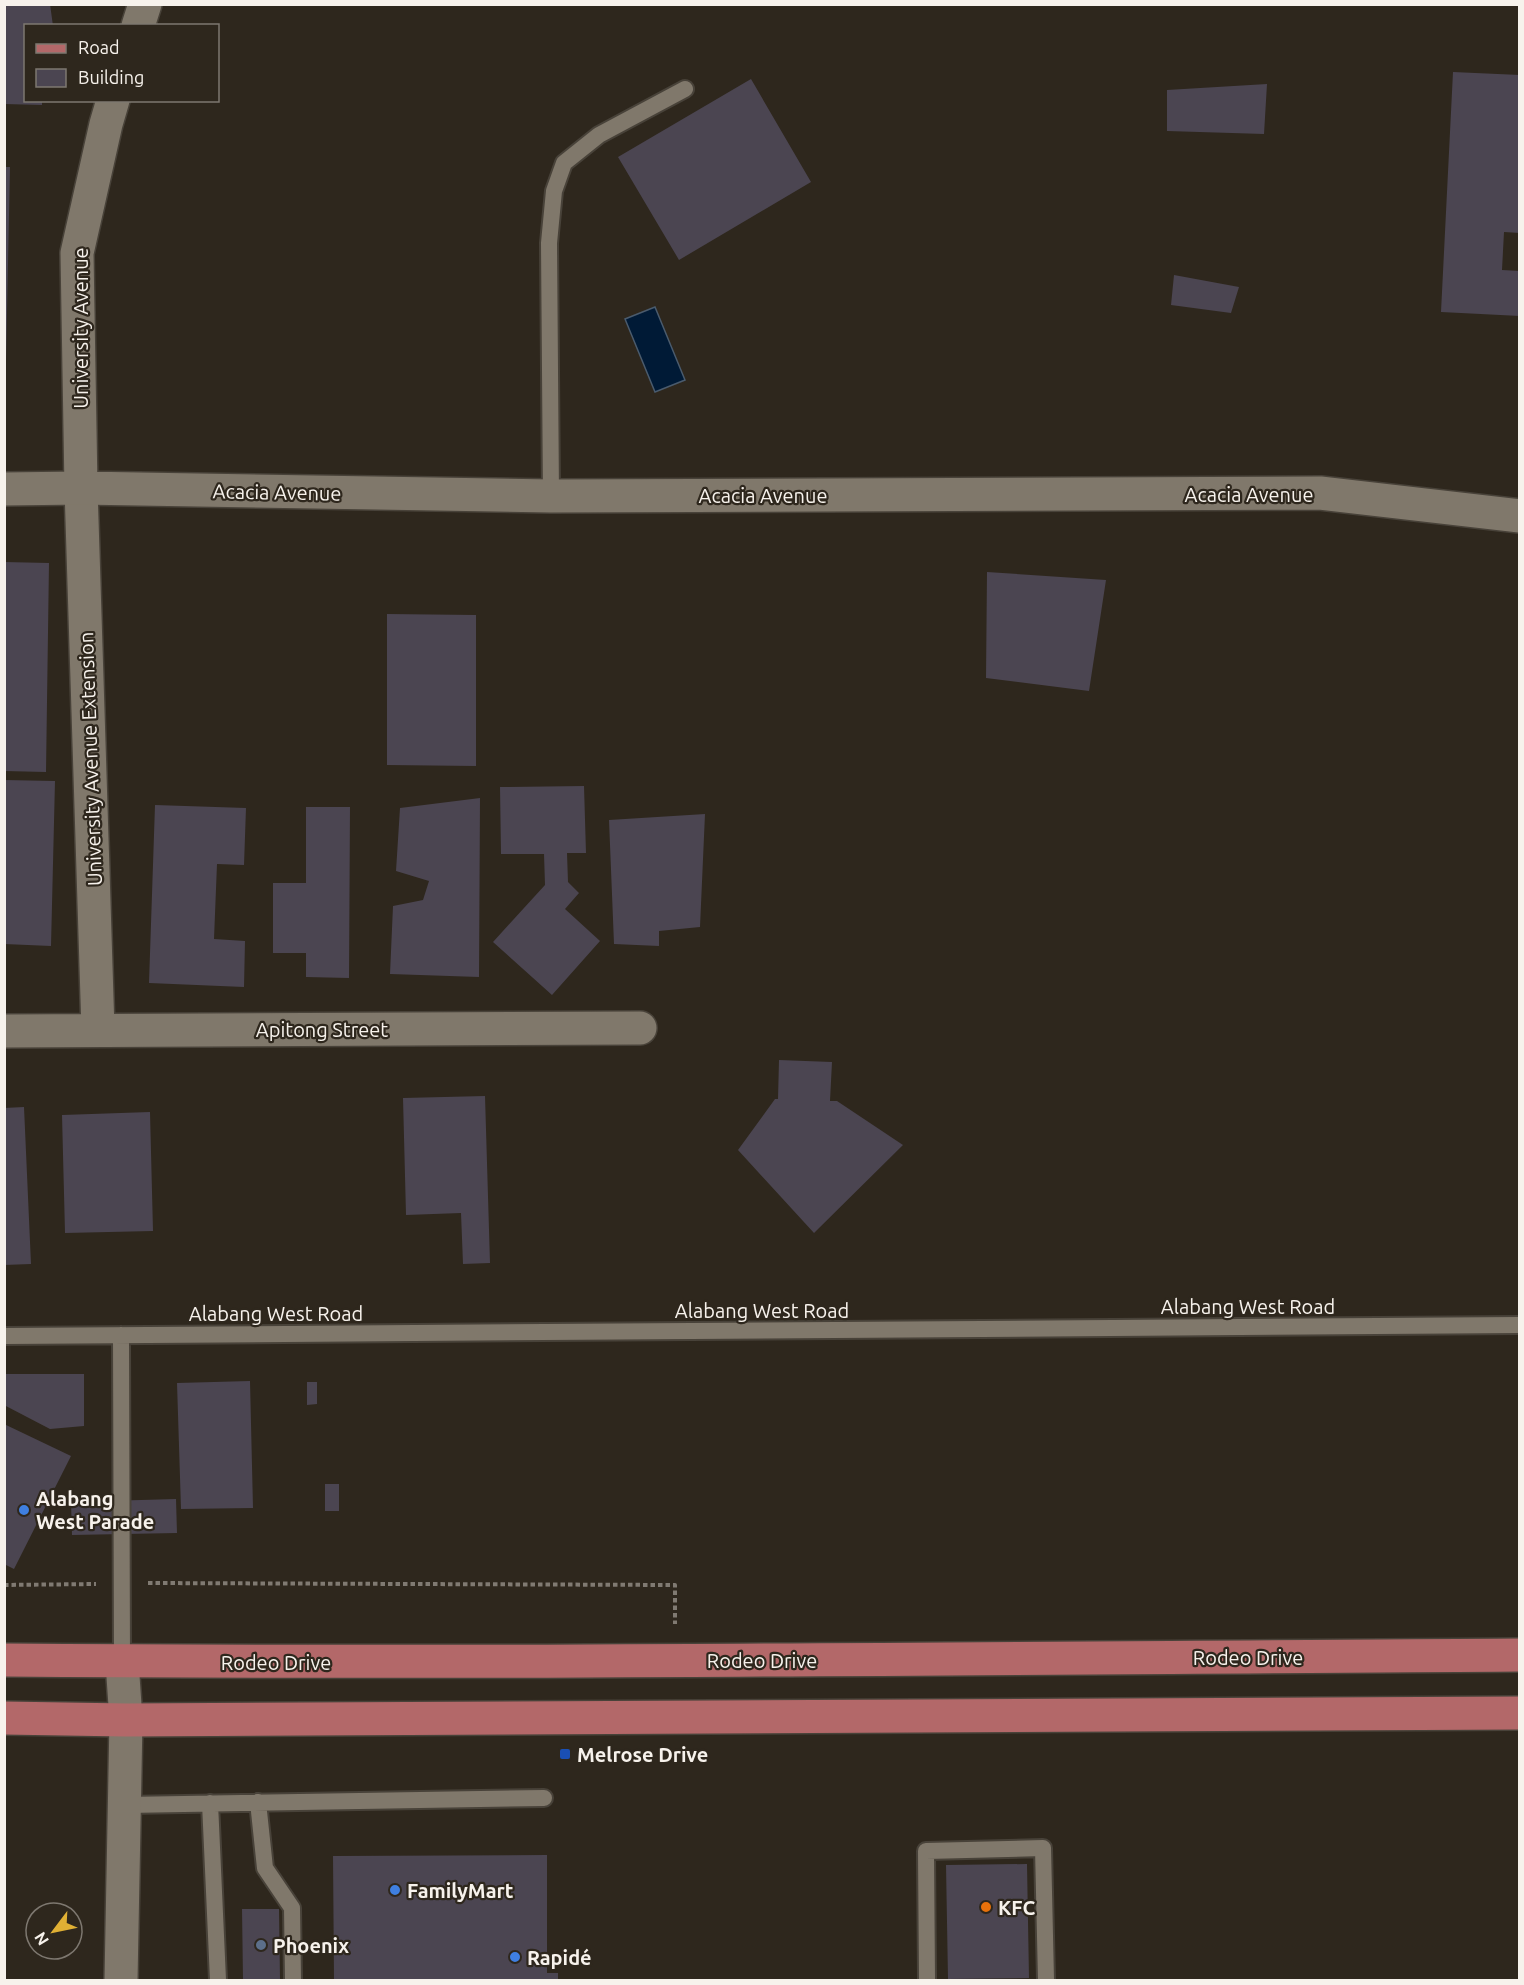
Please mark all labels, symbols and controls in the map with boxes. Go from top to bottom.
legend [24,24,219,102]
text: Road [78,37,120,57]
text: Building [78,67,144,87]
street label: University Avenue [69,247,92,409]
street label: Acacia Avenue [212,479,342,505]
street label: Acacia Avenue [1185,483,1313,506]
street label: Acacia Avenue [699,484,827,507]
street label: University Avenue Extension [74,632,106,886]
street label: Apitong Street [256,1018,388,1041]
street label: Alabang West Road [1161,1295,1335,1318]
street label: Alabang West Road [675,1299,849,1322]
street label: Alabang West Road [189,1302,363,1325]
place label: Alabang West Parade [36,1487,154,1533]
marker: Alabang West Parade [17,1503,31,1517]
street label: Rodeo Drive [1193,1646,1303,1669]
street label: Rodeo Drive [707,1649,817,1672]
street label: Rodeo Drive [221,1651,331,1674]
place label: Melrose Drive [577,1743,708,1766]
marker: Melrose Drive [558,1747,572,1761]
place label: FamilyMart [407,1879,514,1902]
marker: FamilyMart [388,1883,402,1897]
place label: KFC [998,1896,1035,1919]
marker: KFC [979,1900,993,1914]
north arrow [24,1901,84,1961]
text: N [30,1929,52,1949]
place label: Phoenix [273,1934,349,1957]
marker: Phoenix [254,1938,268,1952]
place label: Rapidé [527,1946,592,1969]
marker: Rapidé [508,1950,522,1964]

